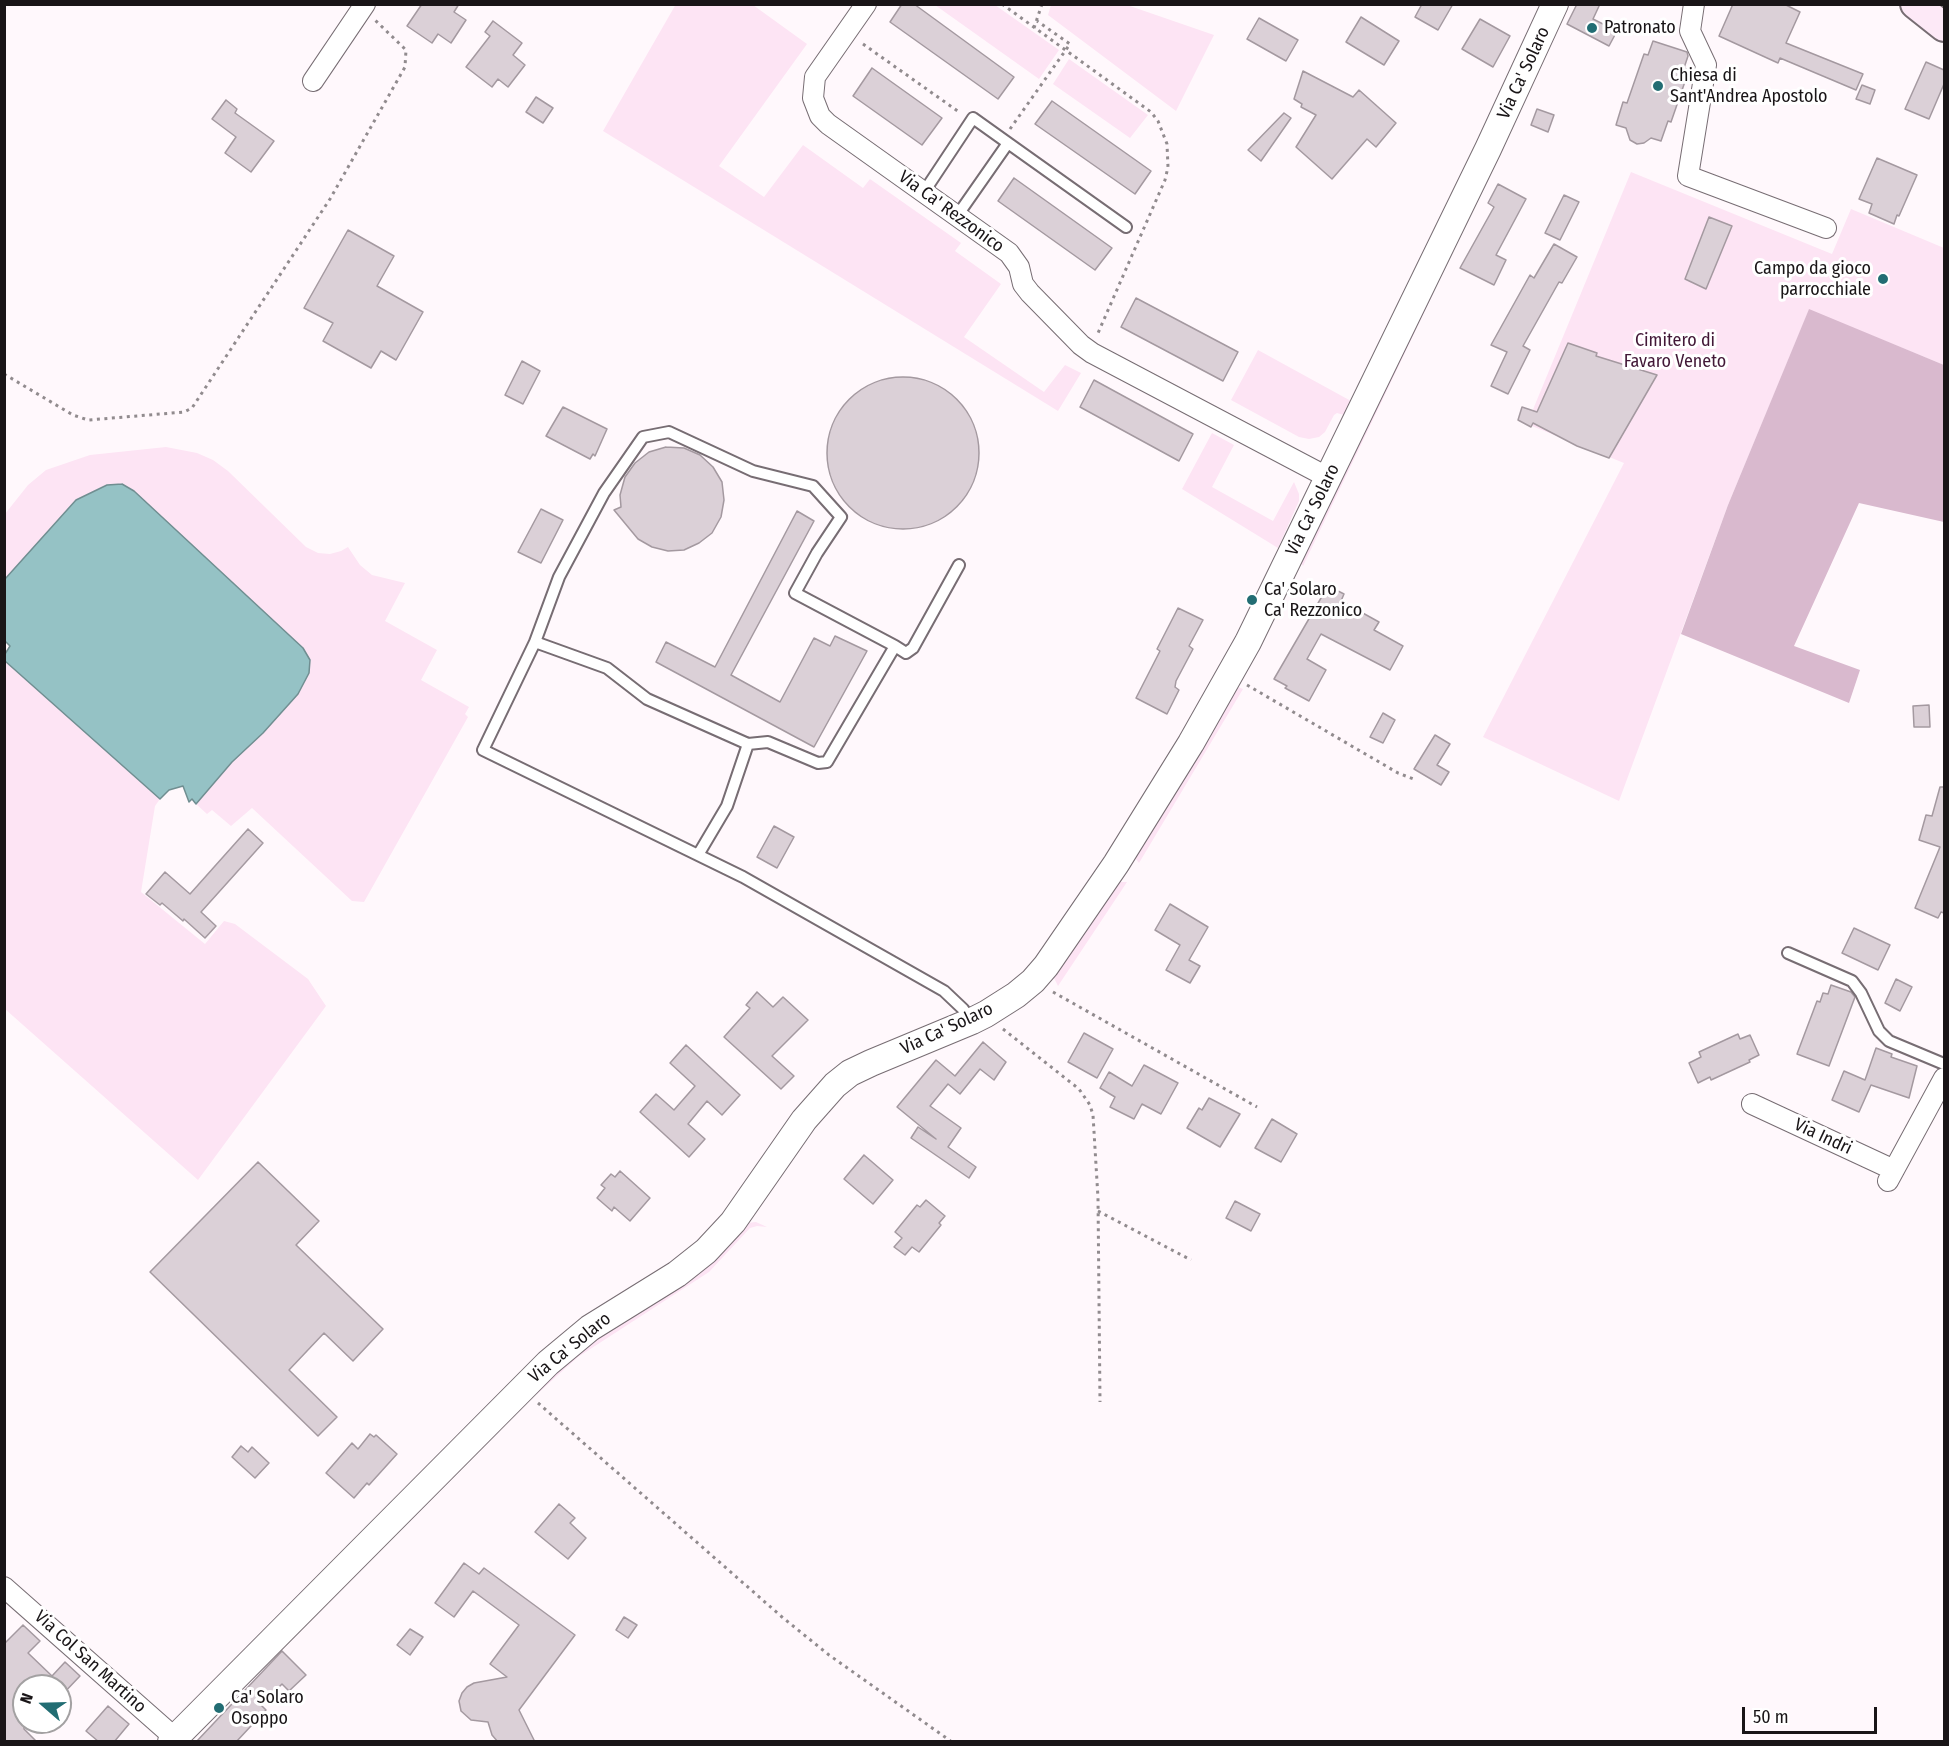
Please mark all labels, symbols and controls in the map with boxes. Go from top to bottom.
place label: Patronato [1604,17,1676,39]
marker: Patronato [1585,21,1599,35]
street label: Via Ca' Solaro [1493,23,1555,123]
place label: Chiesa di Sant'Andrea Apostolo [1670,65,1828,107]
marker: Chiesa di Sant'Andrea Apostolo [1651,79,1665,93]
street label: Via Ca' Rezzonico [894,167,1008,257]
place label: Campo da gioco parrocchiale [1754,258,1871,300]
marker: Campo da gioco parrocchiale [1876,272,1890,286]
park label: Cimitero di Favaro Veneto [1624,330,1726,372]
street label: Via Ca' Solaro [1282,461,1344,559]
place label: Ca' Solaro Ca' Rezzonico [1264,579,1362,622]
marker: Ca' Solaro Ca' Rezzonico [1245,593,1259,607]
street label: Via Ca' Solaro [897,998,997,1060]
street label: Via Indri [1791,1114,1855,1160]
street label: Via Ca' Solaro [525,1308,615,1388]
street label: Via Col San Martino [30,1606,150,1718]
north arrow [12,1674,72,1734]
place label: Ca' Solaro Osoppo [231,1687,304,1730]
text: N [16,1691,37,1706]
scale bar [1745,1695,1880,1733]
marker: Ca' Solaro Osoppo [212,1701,226,1715]
text: 50 m [1753,1706,1789,1728]

